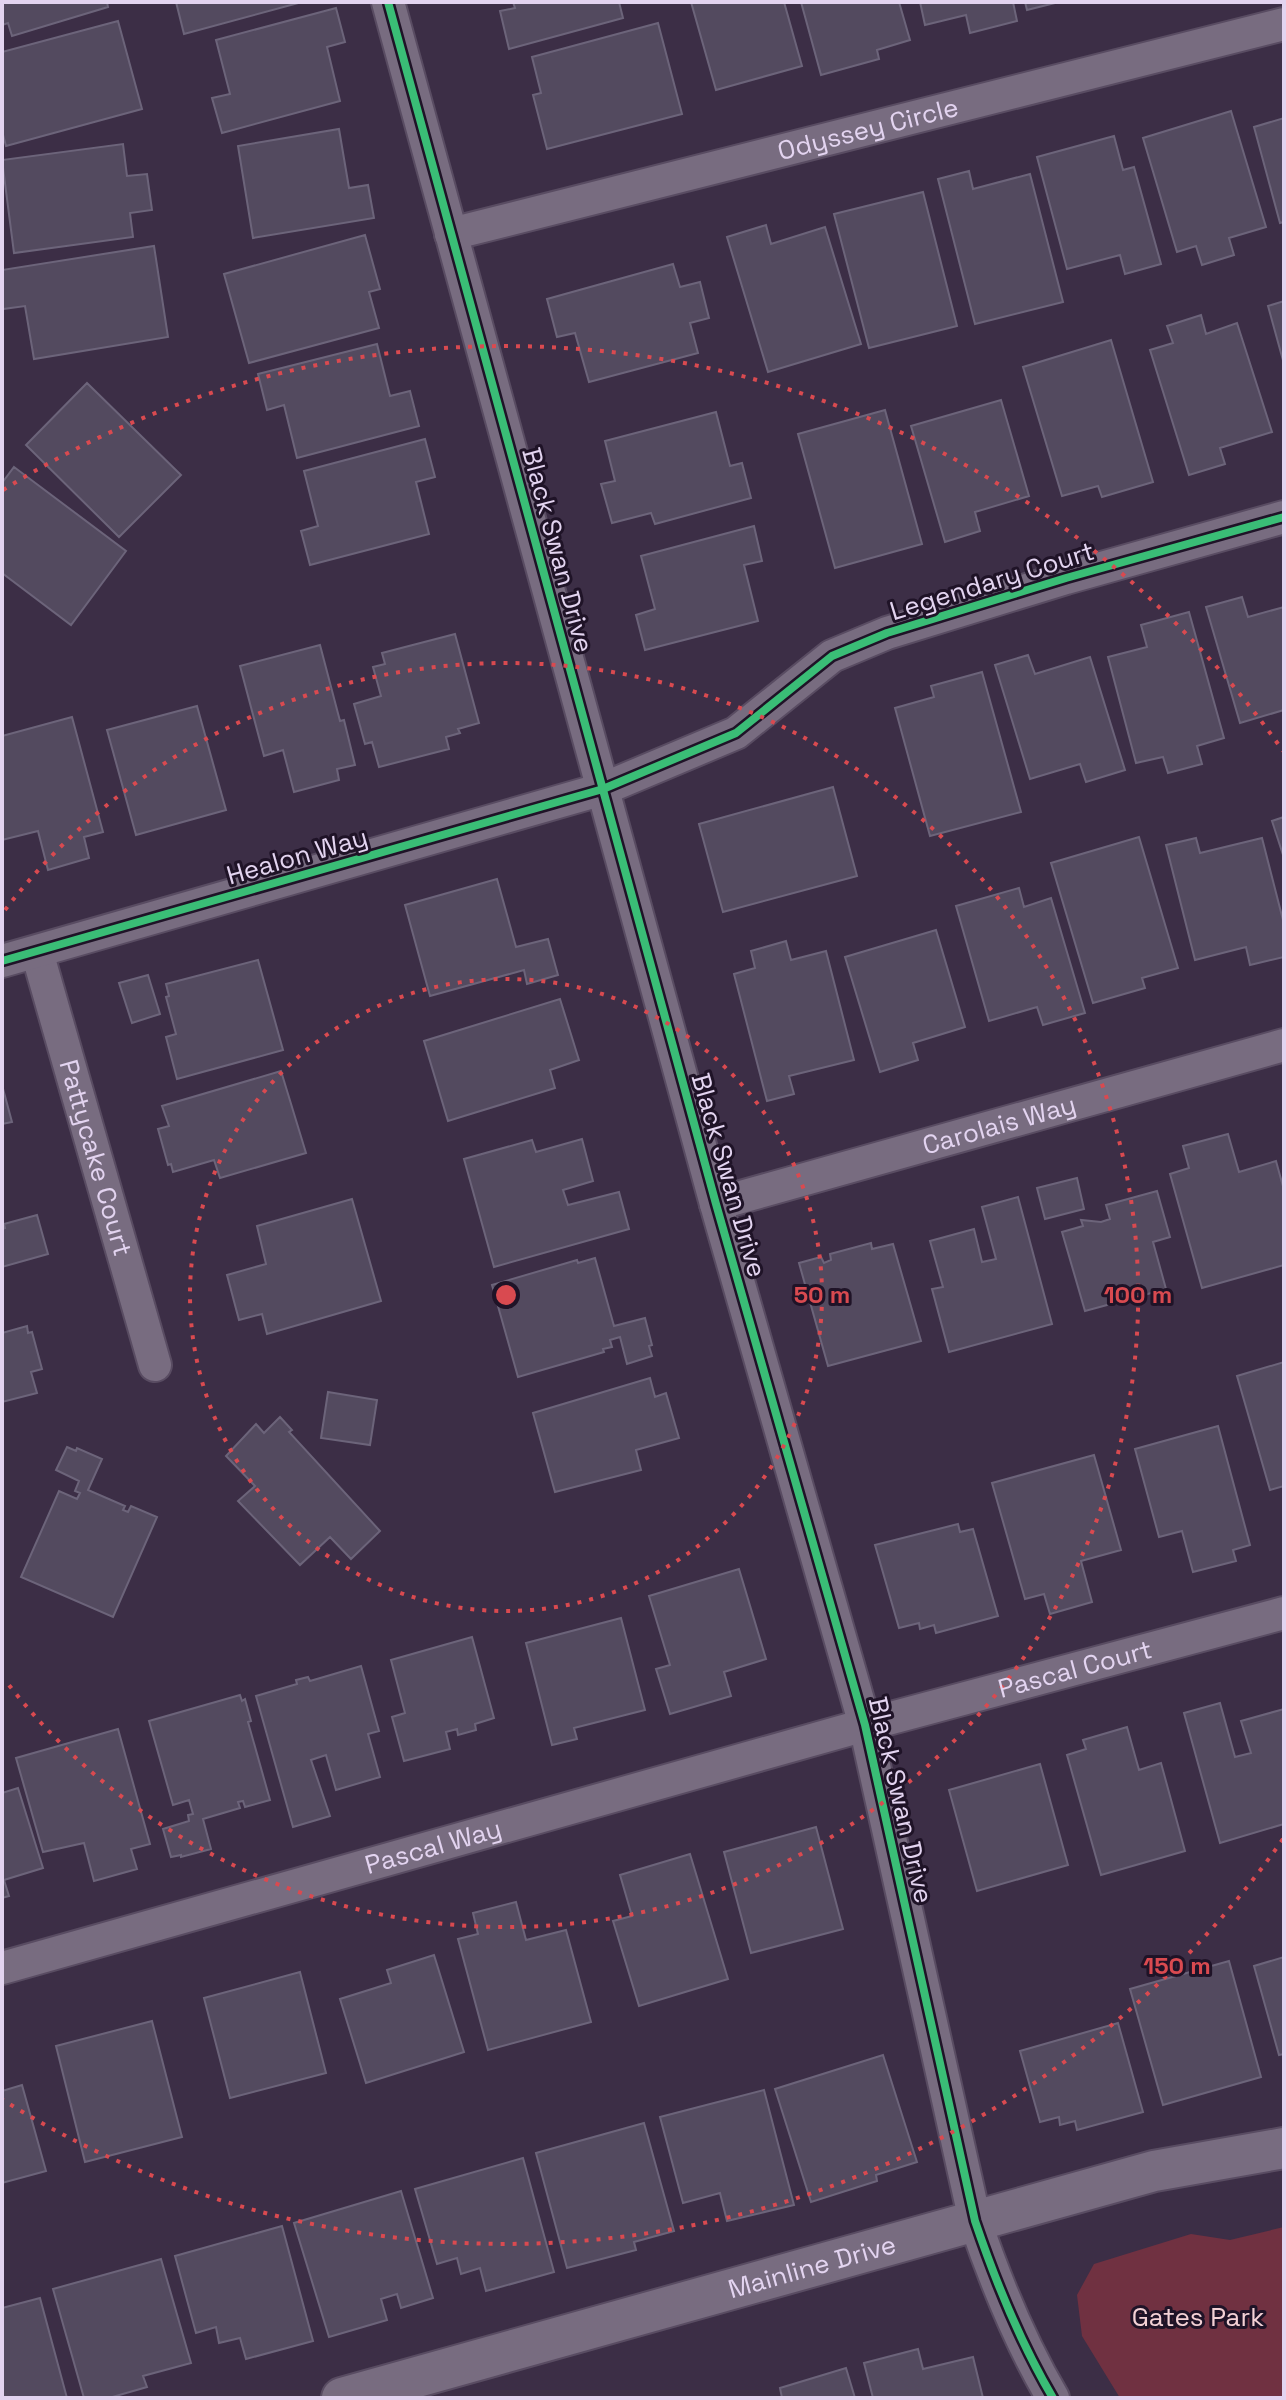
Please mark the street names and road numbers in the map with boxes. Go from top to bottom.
street label: Odyssey Circle [774,90,962,168]
street label: Black Swan Drive [514,444,602,656]
street label: Legendary Court [886,534,1098,628]
street label: Healon Way [222,820,372,892]
street label: Pattycake Court [52,1056,140,1260]
street label: Black Swan Drive [684,1069,774,1281]
street label: Carolais Way [918,1087,1080,1162]
street label: Pascal Court [994,1632,1156,1706]
street label: Black Swan Drive [861,1693,941,1907]
street label: Pascal Way [361,1811,505,1882]
street label: Mainline Drive [724,2227,900,2306]

